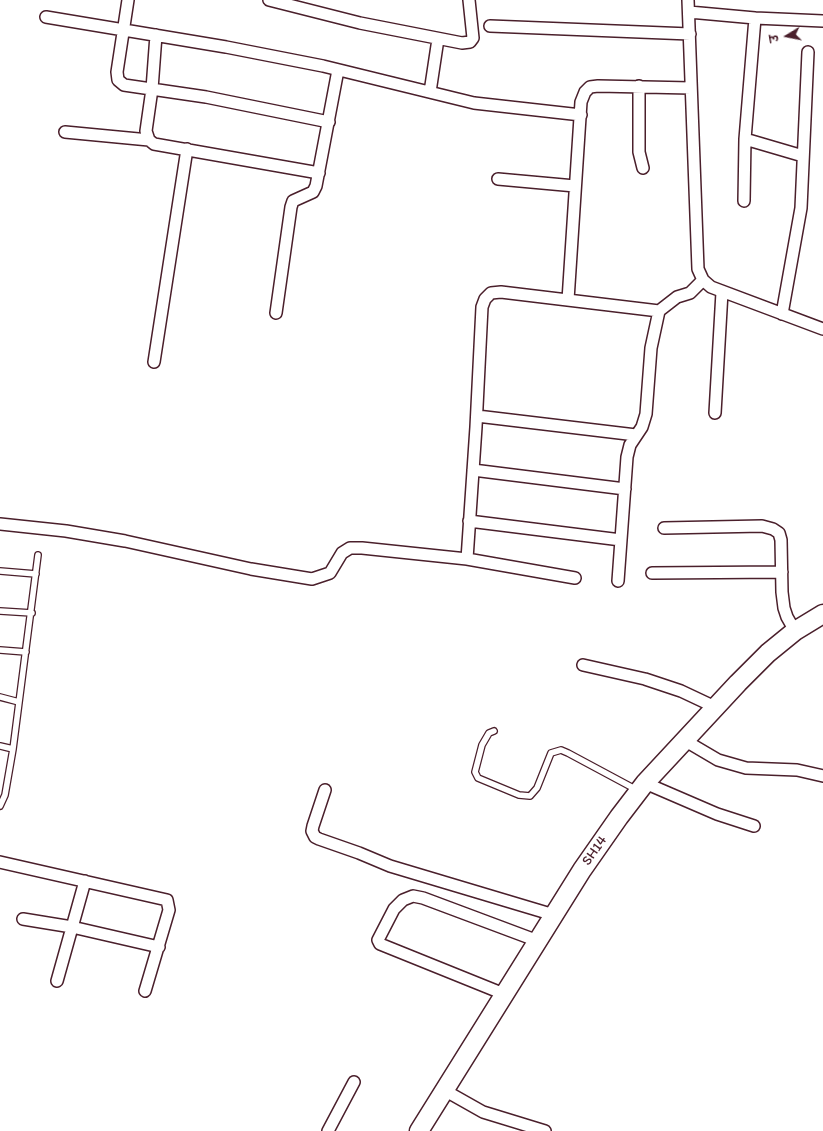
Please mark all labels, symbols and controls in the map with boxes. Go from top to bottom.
north arrow [767,16,807,56]
text: उ [768,33,782,43]
street label: SH14 [579,833,611,869]

